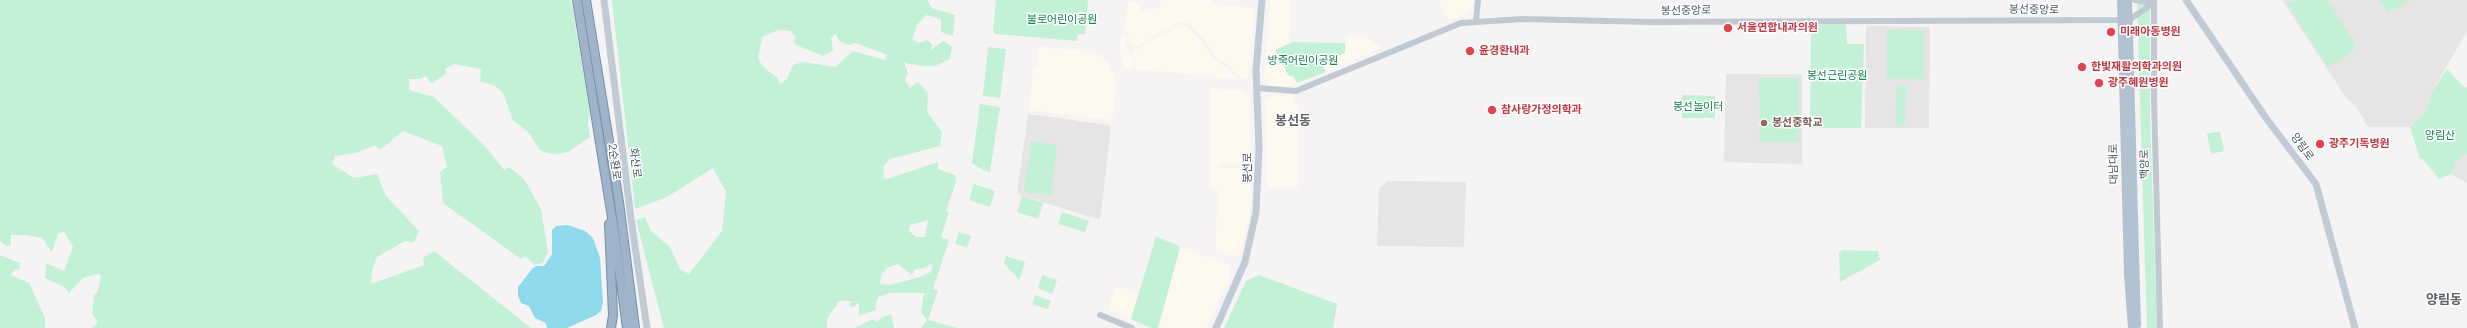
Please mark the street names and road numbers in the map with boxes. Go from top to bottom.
street label: 봉선중앙로 [2009,3,2059,17]
street label: 봉선중앙로 [1661,4,1711,18]
street label: 양림로 [2288,131,2316,163]
street label: 2순환로 [605,143,623,181]
street label: 대남대로 [2107,144,2121,184]
street label: 화산로 [627,147,643,179]
street label: 백양로 [2138,149,2152,179]
street label: 봉선로 [1241,153,1255,183]

